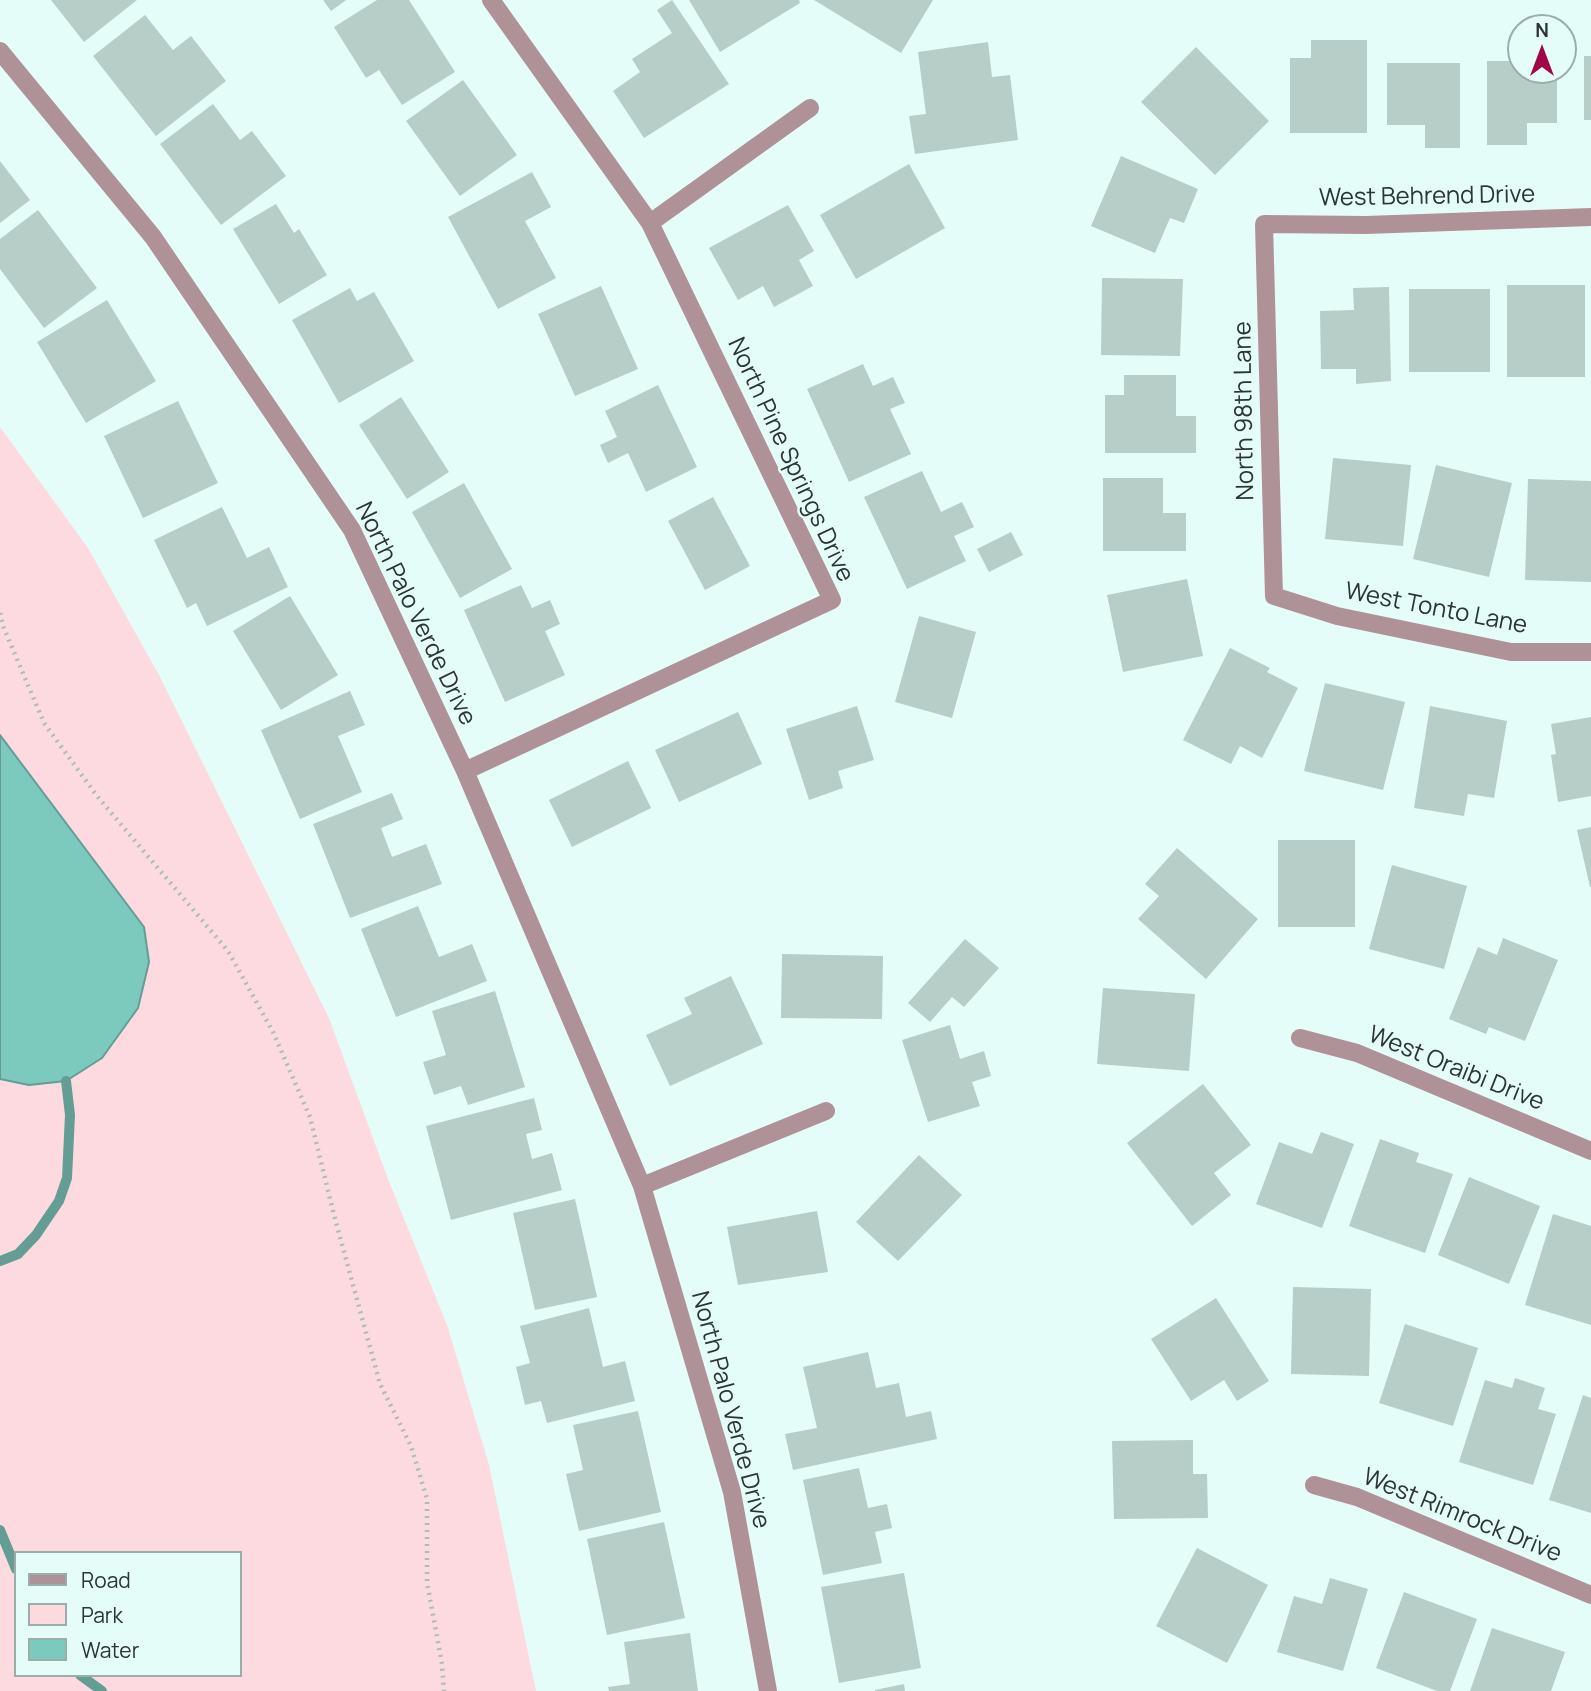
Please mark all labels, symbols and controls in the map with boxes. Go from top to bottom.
north arrow [1507,14,1577,84]
text: N [1535,17,1549,43]
street label: West Behrend Drive [1319,181,1535,213]
street label: North 98th Lane [1229,321,1261,501]
street label: North Pine Springs Drive [721,333,859,587]
street label: North Palo Verde Drive [348,498,482,730]
street label: West Tonto Lane [1343,577,1529,641]
street label: West Oraibi Drive [1364,1021,1548,1117]
street label: North Palo Verde Drive [684,1288,776,1532]
street label: West Rimrock Drive [1358,1463,1566,1569]
legend [14,1551,242,1677]
text: Road [81,1566,131,1594]
text: Park [81,1601,123,1629]
text: Water [81,1636,139,1664]

